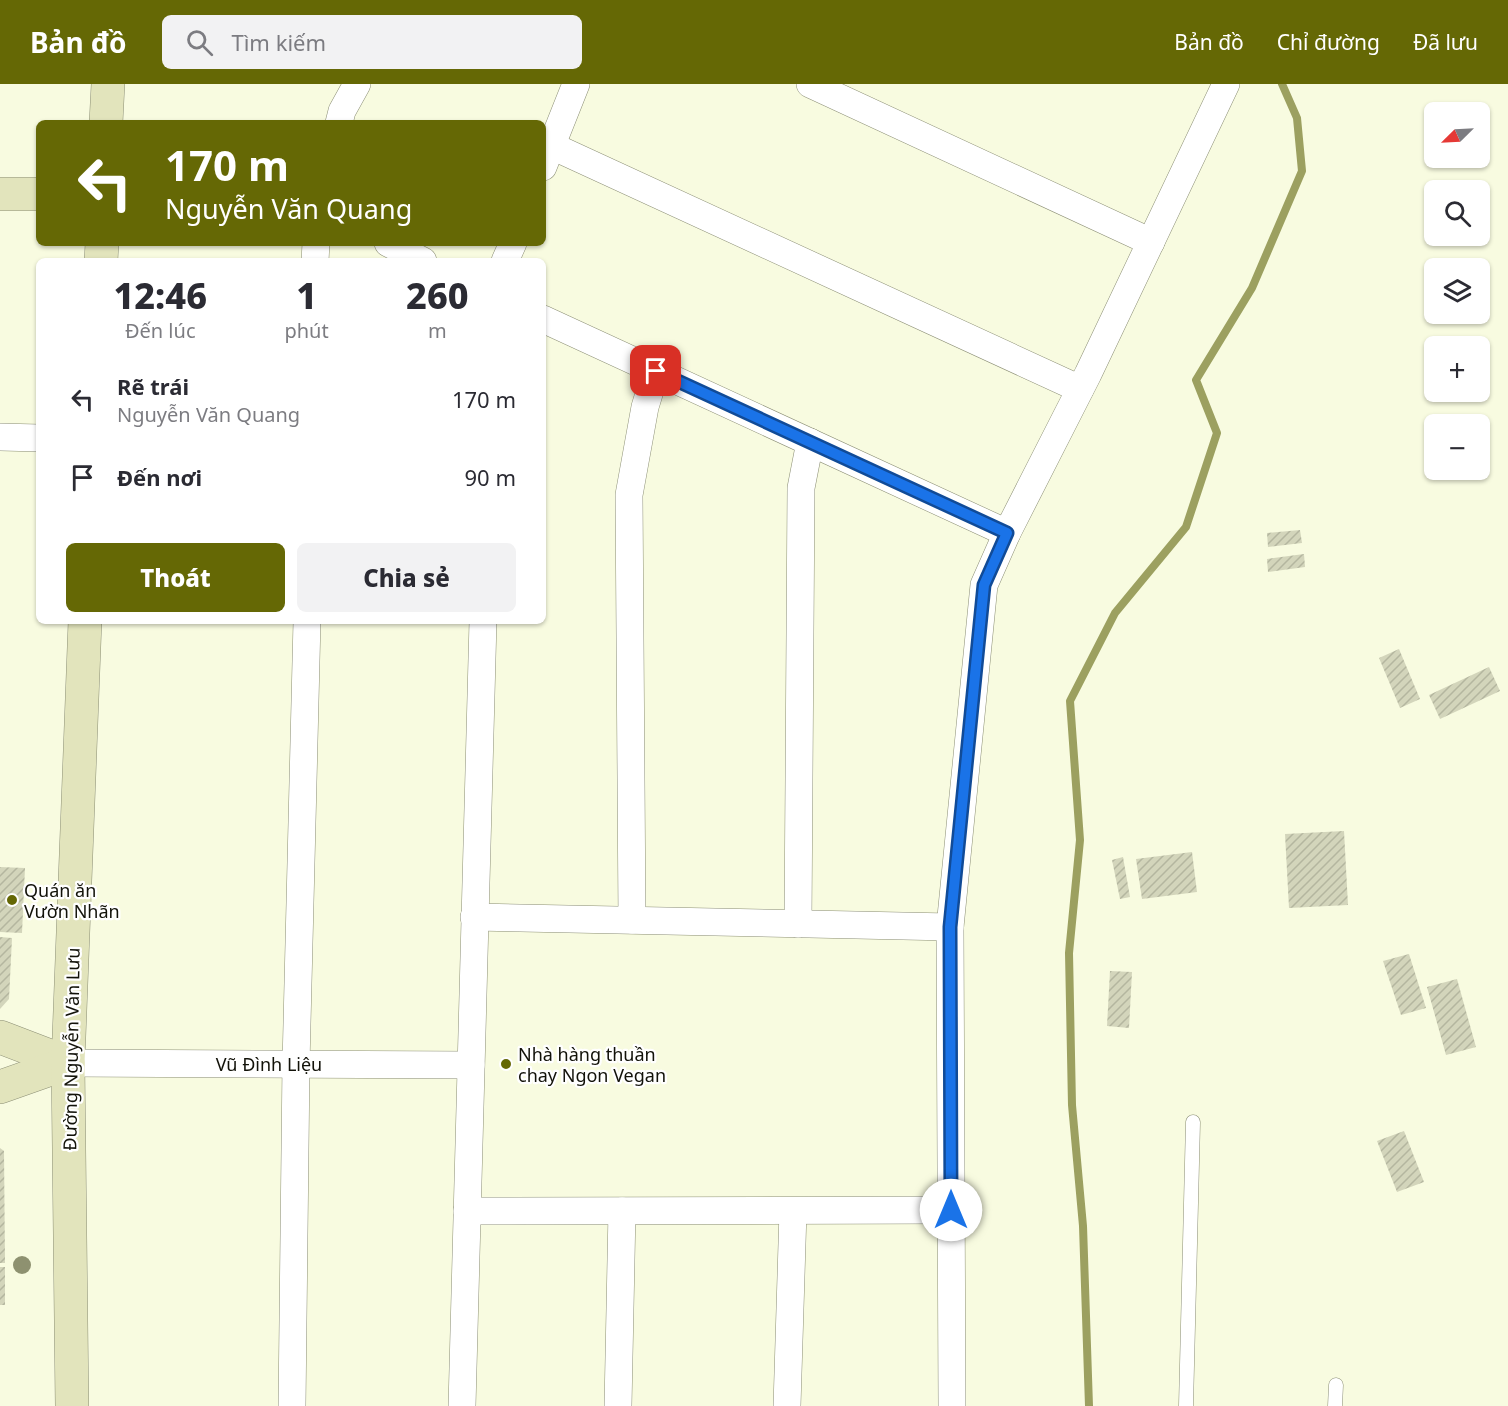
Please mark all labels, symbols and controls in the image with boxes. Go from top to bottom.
search box [162,15,582,69]
text: Bản đồ [30,23,126,61]
icon: search [183,26,216,59]
text: Tìm kiếm [231,27,326,57]
text: Bản đồ [1174,28,1244,56]
text: Chỉ đường [1277,28,1380,56]
text: Đã lưu [1413,28,1478,56]
north arrow [1424,102,1490,168]
map controls [1424,102,1490,480]
text: 170 m [165,136,289,193]
icon: left [66,144,144,222]
button: search [1424,180,1490,246]
text: Nguyễn Văn Quang [165,190,412,227]
button: layers [1424,258,1490,324]
text: 12:46 [113,271,207,320]
text: 1 [296,271,317,320]
text: 260 [406,271,469,320]
text: Đến lúc [125,317,195,344]
text: phút [284,317,329,344]
text: m [428,317,447,344]
button: + [1424,336,1490,402]
pin [630,345,681,396]
icon: arrive [639,354,672,387]
text: Rẽ trái [117,371,189,401]
icon: left [66,383,99,416]
text: 170 m [452,384,516,414]
text: Nguyễn Văn Quang [117,401,300,428]
button: − [1424,414,1490,480]
icon: arrive [66,461,99,494]
text: Đến nơi [117,462,202,492]
text: 90 m [465,462,516,492]
button: Thoát [66,543,285,612]
button: Chia sẻ [297,543,516,612]
place label: Quán ăn Vườn Nhãn [24,878,120,923]
marker: Quán ăn Vườn Nhãn [5,893,19,907]
street label: Đường Nguyễn Văn Lưu [57,947,85,1151]
place label: Nhà hàng thuần chay Ngon Vegan [518,1042,666,1087]
street label: Vũ Đình Liệu [216,1052,322,1076]
marker: Nhà hàng thuần chay Ngon Vegan [499,1057,513,1071]
position arrow [919,1178,983,1242]

